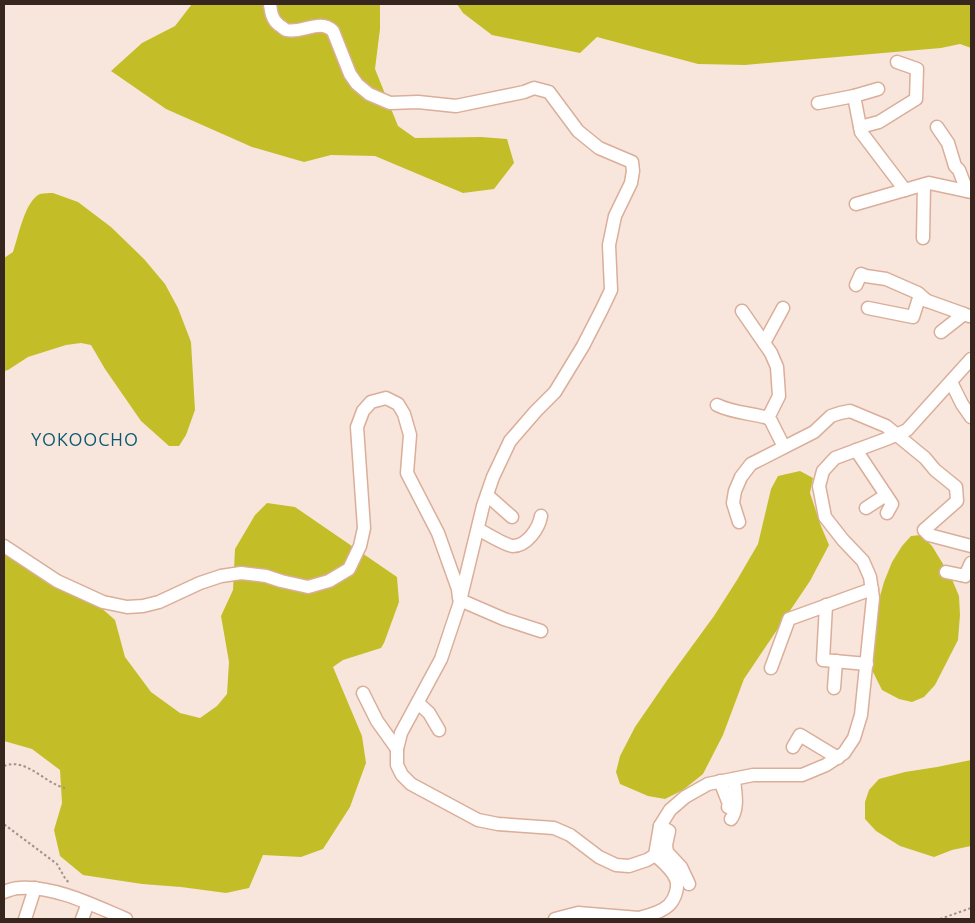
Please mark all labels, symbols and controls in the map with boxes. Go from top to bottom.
district label: YOKOOCHO [31,429,139,449]

